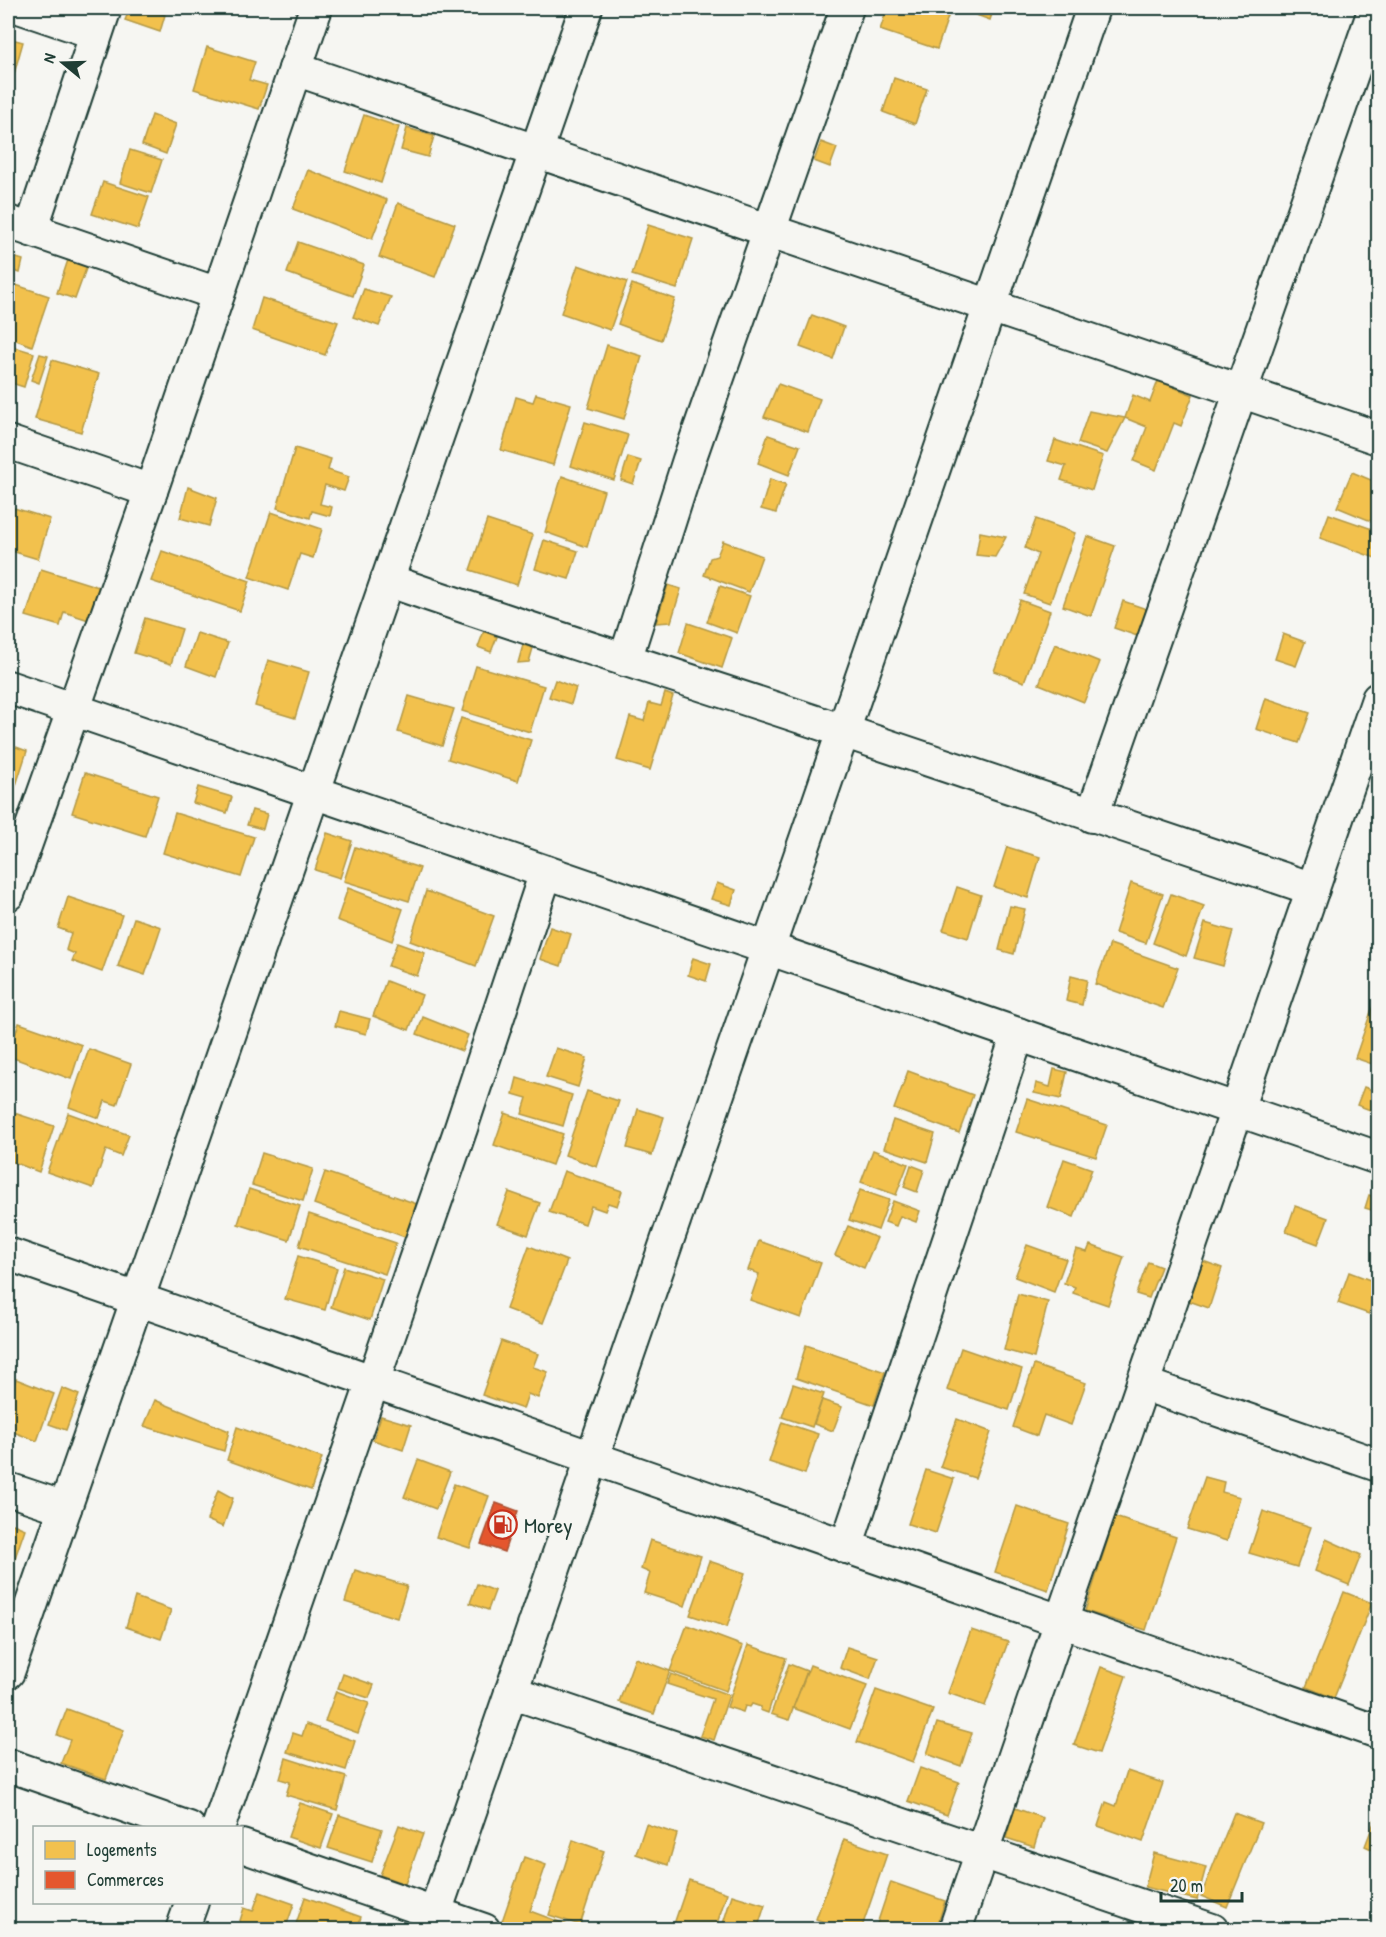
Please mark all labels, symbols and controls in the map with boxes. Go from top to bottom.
north arrow [33,33,93,93]
text: N [37,50,61,66]
fuel station icon: Morey [487,1509,519,1541]
place label: Morey [524,1510,573,1540]
legend [33,1826,243,1904]
text: Logements [87,1837,157,1862]
scale bar [1161,1865,1242,1903]
text: Commerces [87,1867,164,1892]
text: 20 m [1170,1873,1203,1898]

